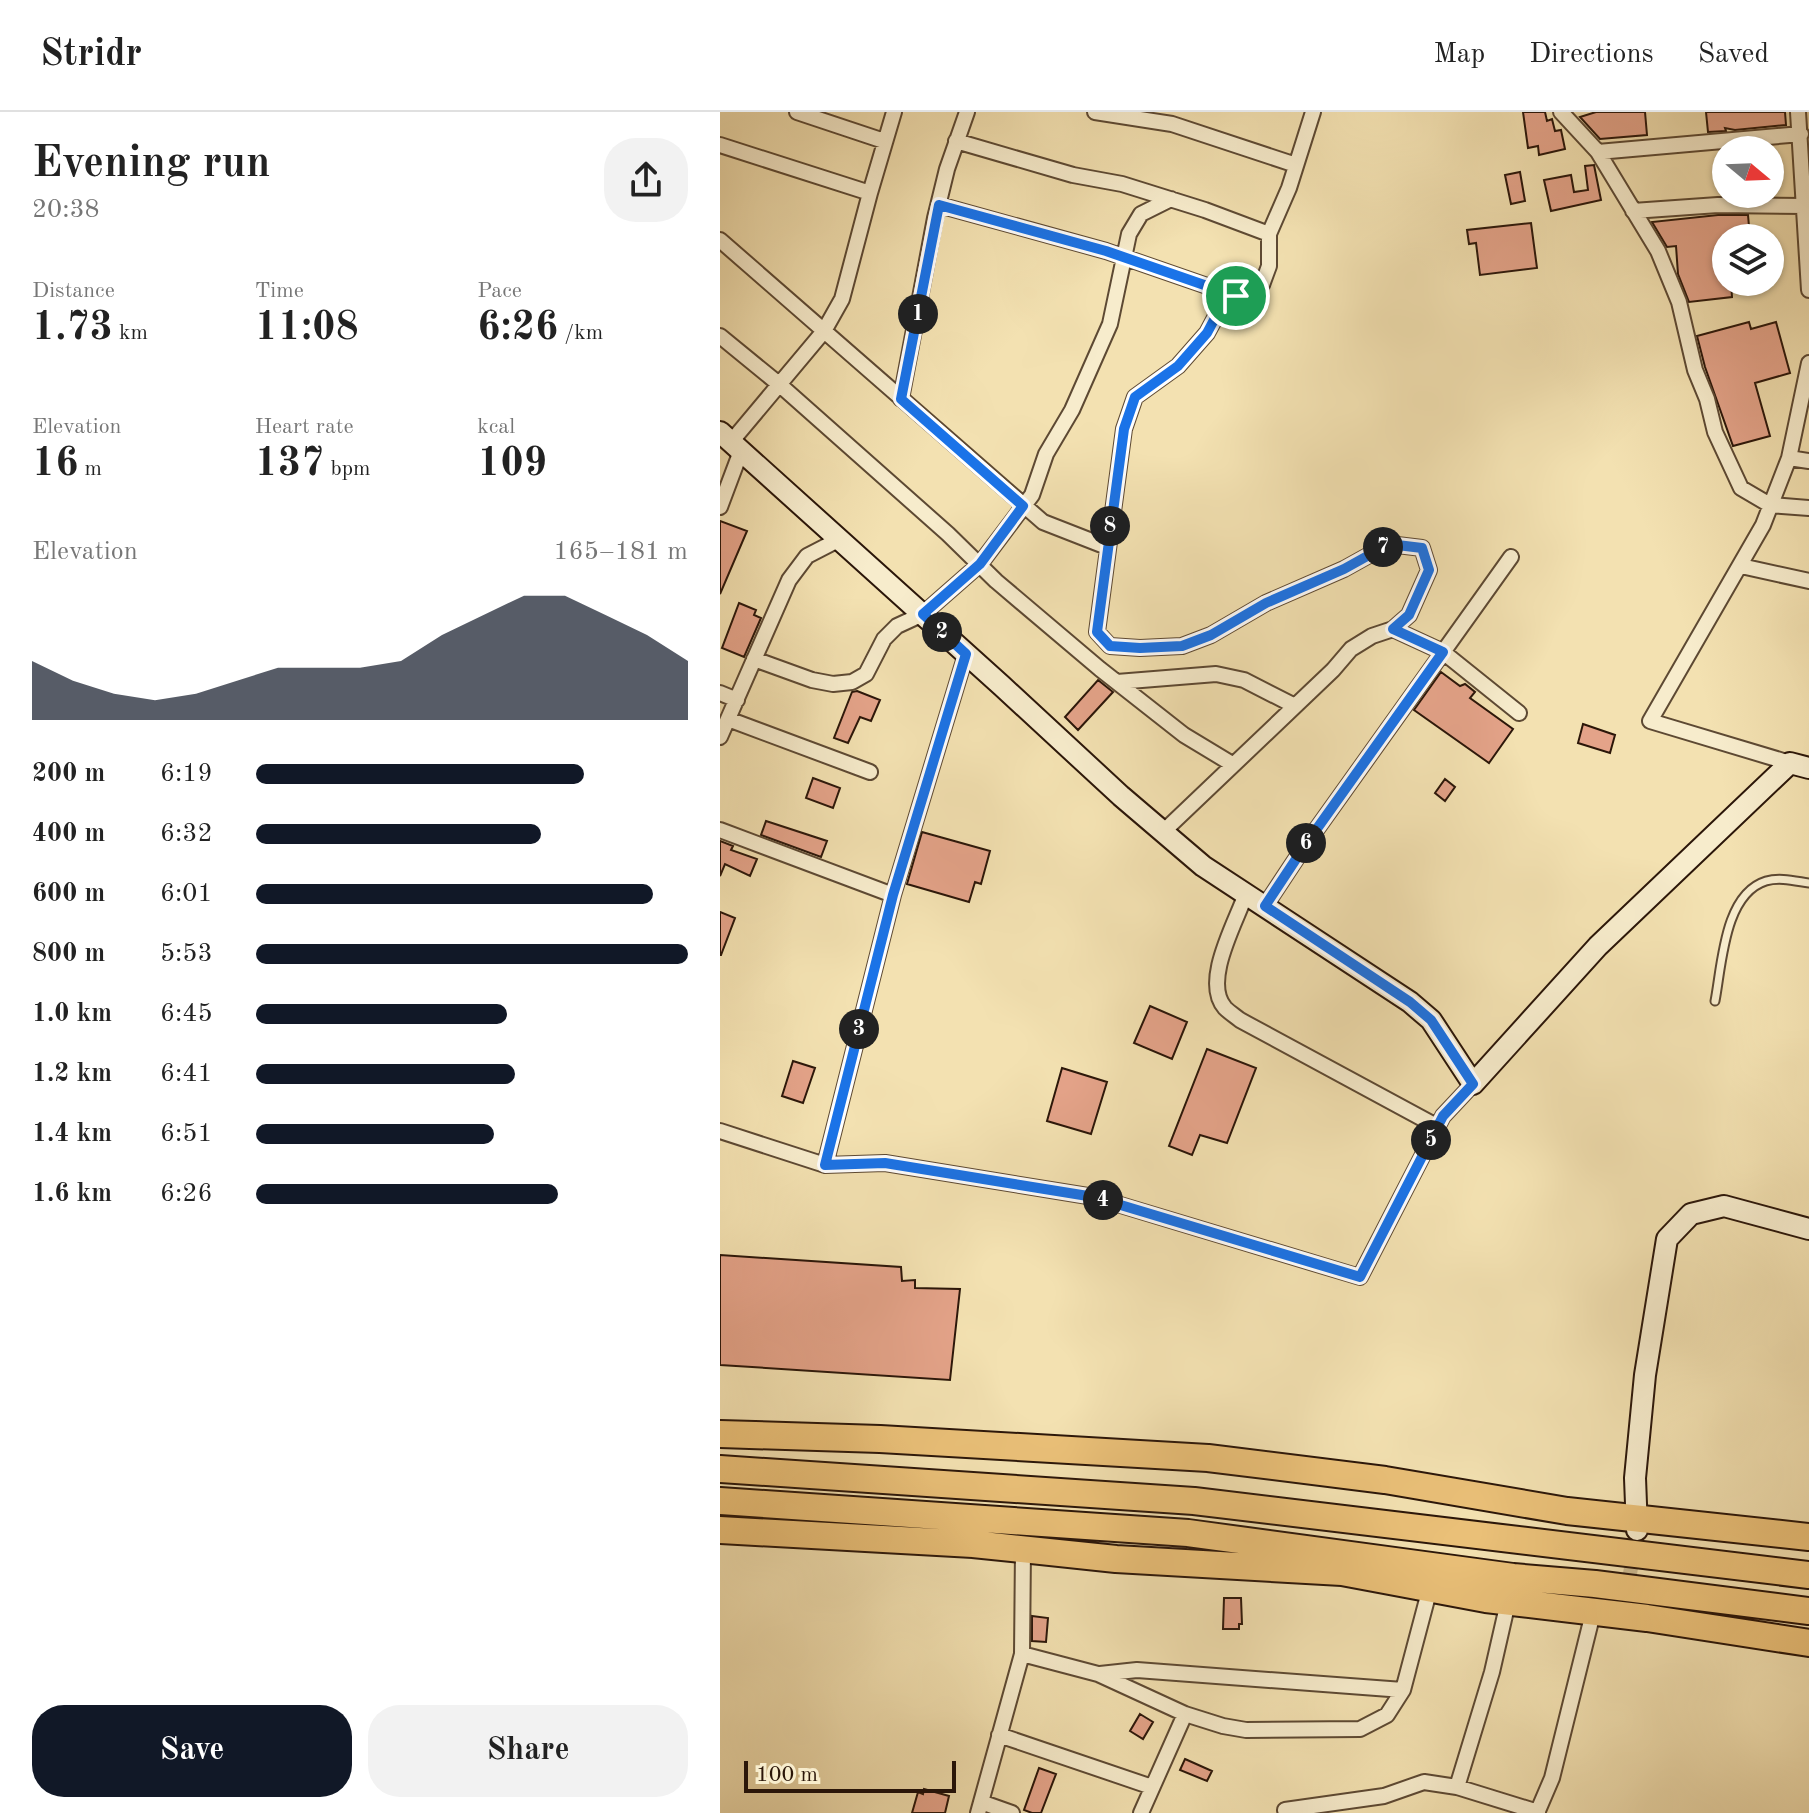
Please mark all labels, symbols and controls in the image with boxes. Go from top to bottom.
text: Stridr [40,36,142,74]
text: Map [1433,41,1485,69]
text: Directions [1529,41,1654,69]
text: Saved [1698,41,1769,69]
north arrow [1712,136,1784,208]
map controls [1712,136,1784,296]
button: share [604,138,688,222]
text: Evening run [32,142,270,186]
text: 20:38 [32,197,100,223]
button: layers [1712,224,1784,296]
pin [1202,262,1270,330]
icon: arrive [1214,274,1258,318]
text: Distance [32,280,115,302]
text: Time [255,280,304,302]
text: Pace [477,280,522,302]
pin: 1 [898,294,938,334]
text: 1 [912,303,924,325]
text: 1.73 [32,309,113,349]
text: 11:08 [255,309,359,349]
text: 6:26 [477,309,558,349]
text: km [113,322,148,344]
text: /km [558,322,603,344]
text: Elevation [32,416,122,438]
text: Heart rate [255,416,354,438]
text: kcal [477,416,515,438]
text: 16 [32,445,78,485]
text: 137 [255,445,324,485]
text: 109 [477,445,547,485]
text: m [78,458,102,480]
text: bpm [324,458,371,480]
pin: 8 [1090,506,1130,546]
text: 8 [1104,515,1116,537]
pin: 7 [1363,527,1403,567]
text: 7 [1377,536,1389,558]
text: Elevation [32,539,138,565]
text: 165–181 m [553,539,688,565]
pin: 2 [922,612,962,652]
text: 2 [936,621,948,643]
text: 200 m [32,761,105,787]
text: 6:19 [160,761,213,787]
text: 400 m [32,821,105,847]
text: 6:32 [160,821,213,847]
pin: 6 [1286,823,1326,863]
text: 6 [1300,832,1312,854]
text: 600 m [32,881,105,907]
text: 6:01 [160,881,213,907]
text: 800 m [32,941,105,967]
text: 5:53 [160,941,213,967]
text: 1.0 km [32,1001,112,1027]
text: 6:45 [160,1001,213,1027]
pin: 3 [839,1009,879,1049]
text: 3 [853,1018,865,1040]
text: 1.2 km [32,1061,112,1087]
text: 6:41 [160,1061,213,1087]
pin: 5 [1411,1120,1451,1160]
text: 1.4 km [32,1121,112,1147]
text: 6:51 [160,1121,213,1147]
text: 5 [1425,1129,1437,1151]
pin: 4 [1083,1180,1123,1220]
text: 1.6 km [32,1181,112,1207]
text: 6:26 [160,1181,213,1207]
text: 4 [1097,1189,1109,1211]
button: Save [32,1705,352,1797]
button: Share [368,1705,688,1797]
scale bar [744,1757,956,1793]
text: 100 m [756,1764,818,1786]

